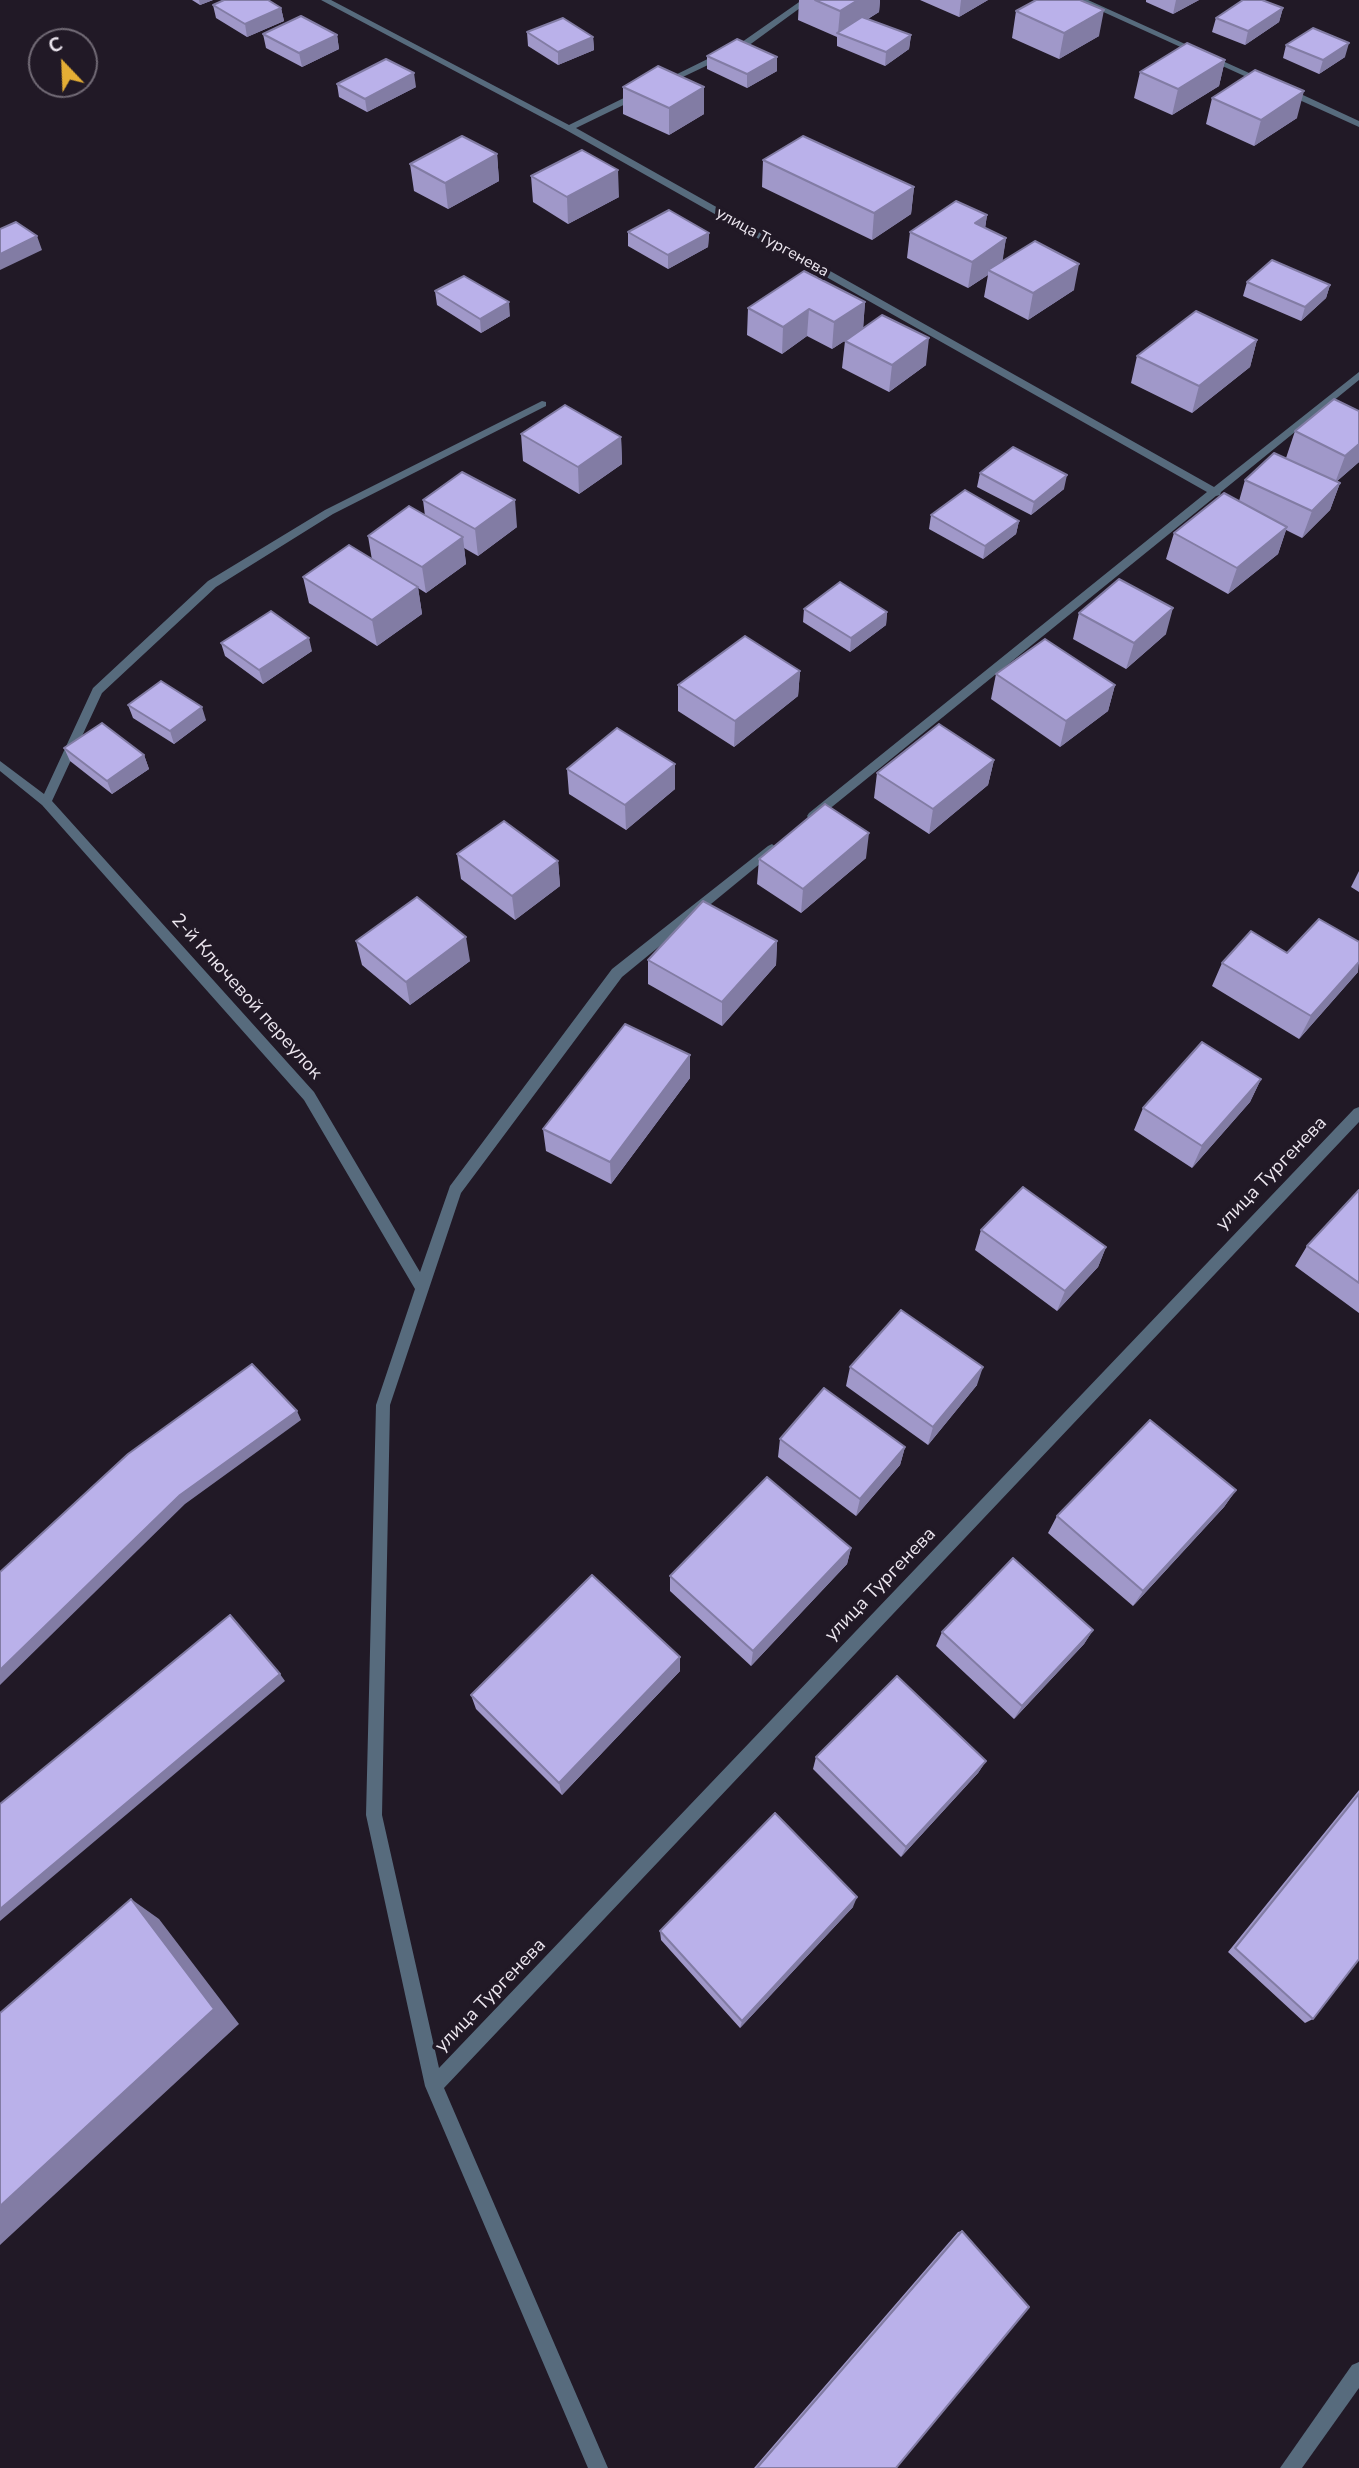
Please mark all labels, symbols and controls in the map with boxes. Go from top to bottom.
north arrow [28,28,98,98]
text: С [45,31,67,60]
street label: улица Тургенева [712,204,832,282]
street label: 2-й Ключевой переулок [166,910,326,1084]
street label: улица Тургенева [1212,1112,1332,1236]
street label: улица Тургенева [821,1523,941,1647]
street label: улица Тургенева [431,1934,551,2058]

